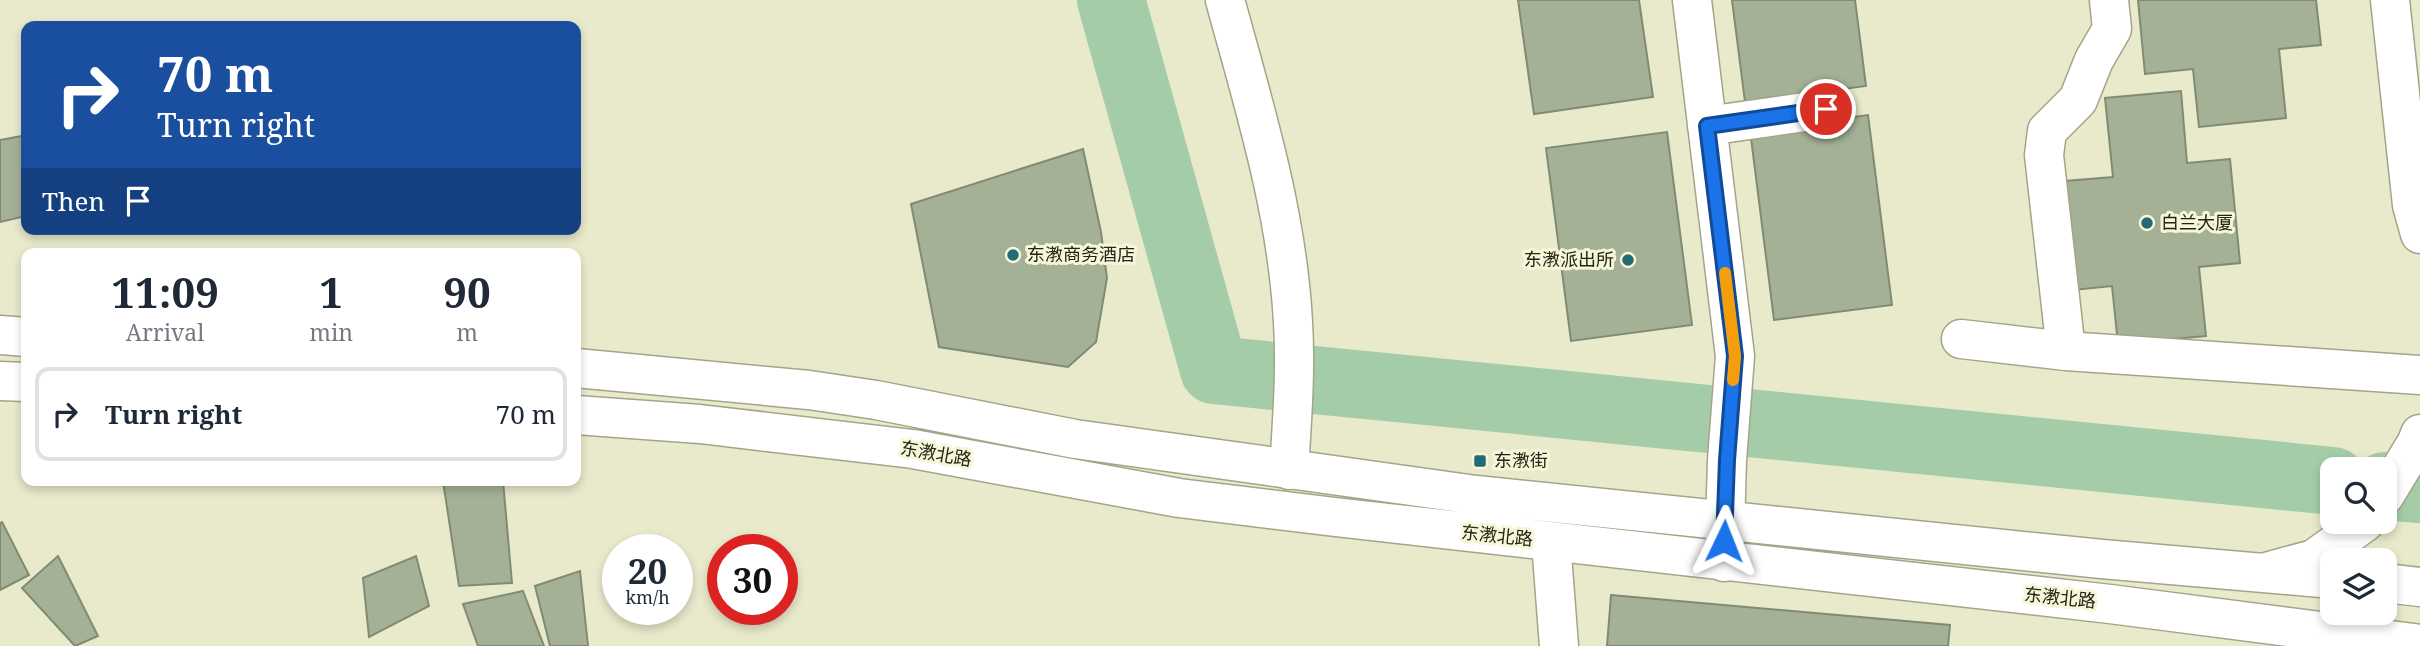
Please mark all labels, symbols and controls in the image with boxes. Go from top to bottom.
text: 70 m [157,40,273,106]
icon: right [42,49,133,140]
pin [1796,79,1856,139]
icon: arrive [1807,90,1845,128]
text: Turn right [157,103,315,146]
icon: arrive [119,182,157,220]
text: Then [42,183,105,219]
place label: 白兰大厦 [2161,210,2233,234]
marker: 白兰大厦 [2139,215,2155,231]
place label: 东漖商务酒店 [1027,242,1135,266]
marker: 东漖商务酒店 [1005,247,1021,263]
place label: 东漖派出所 [1524,247,1614,271]
marker: 东漖派出所 [1620,252,1636,268]
text: 11:09 [111,263,219,320]
text: 1 [319,263,343,320]
text: 90 [443,263,491,320]
text: Arrival [126,316,204,348]
text: min [309,316,353,348]
text: m [456,316,478,348]
icon: right [46,395,84,433]
text: Turn right [105,396,242,432]
text: 70 m [496,396,556,432]
street label: 东漖北路 [899,435,974,471]
place label: 东漖街 [1494,448,1548,472]
marker: 东漖街 [1472,453,1488,469]
map controls [2320,457,2397,625]
button: search [2320,457,2397,534]
position arrow [1687,504,1761,578]
street label: 东漖北路 [1460,519,1534,551]
speed limit sign: 30 [707,534,798,625]
text: 20 [628,547,667,594]
button: layers [2320,548,2397,625]
street label: 东漖北路 [2023,581,2097,613]
text: km/h [625,585,670,609]

